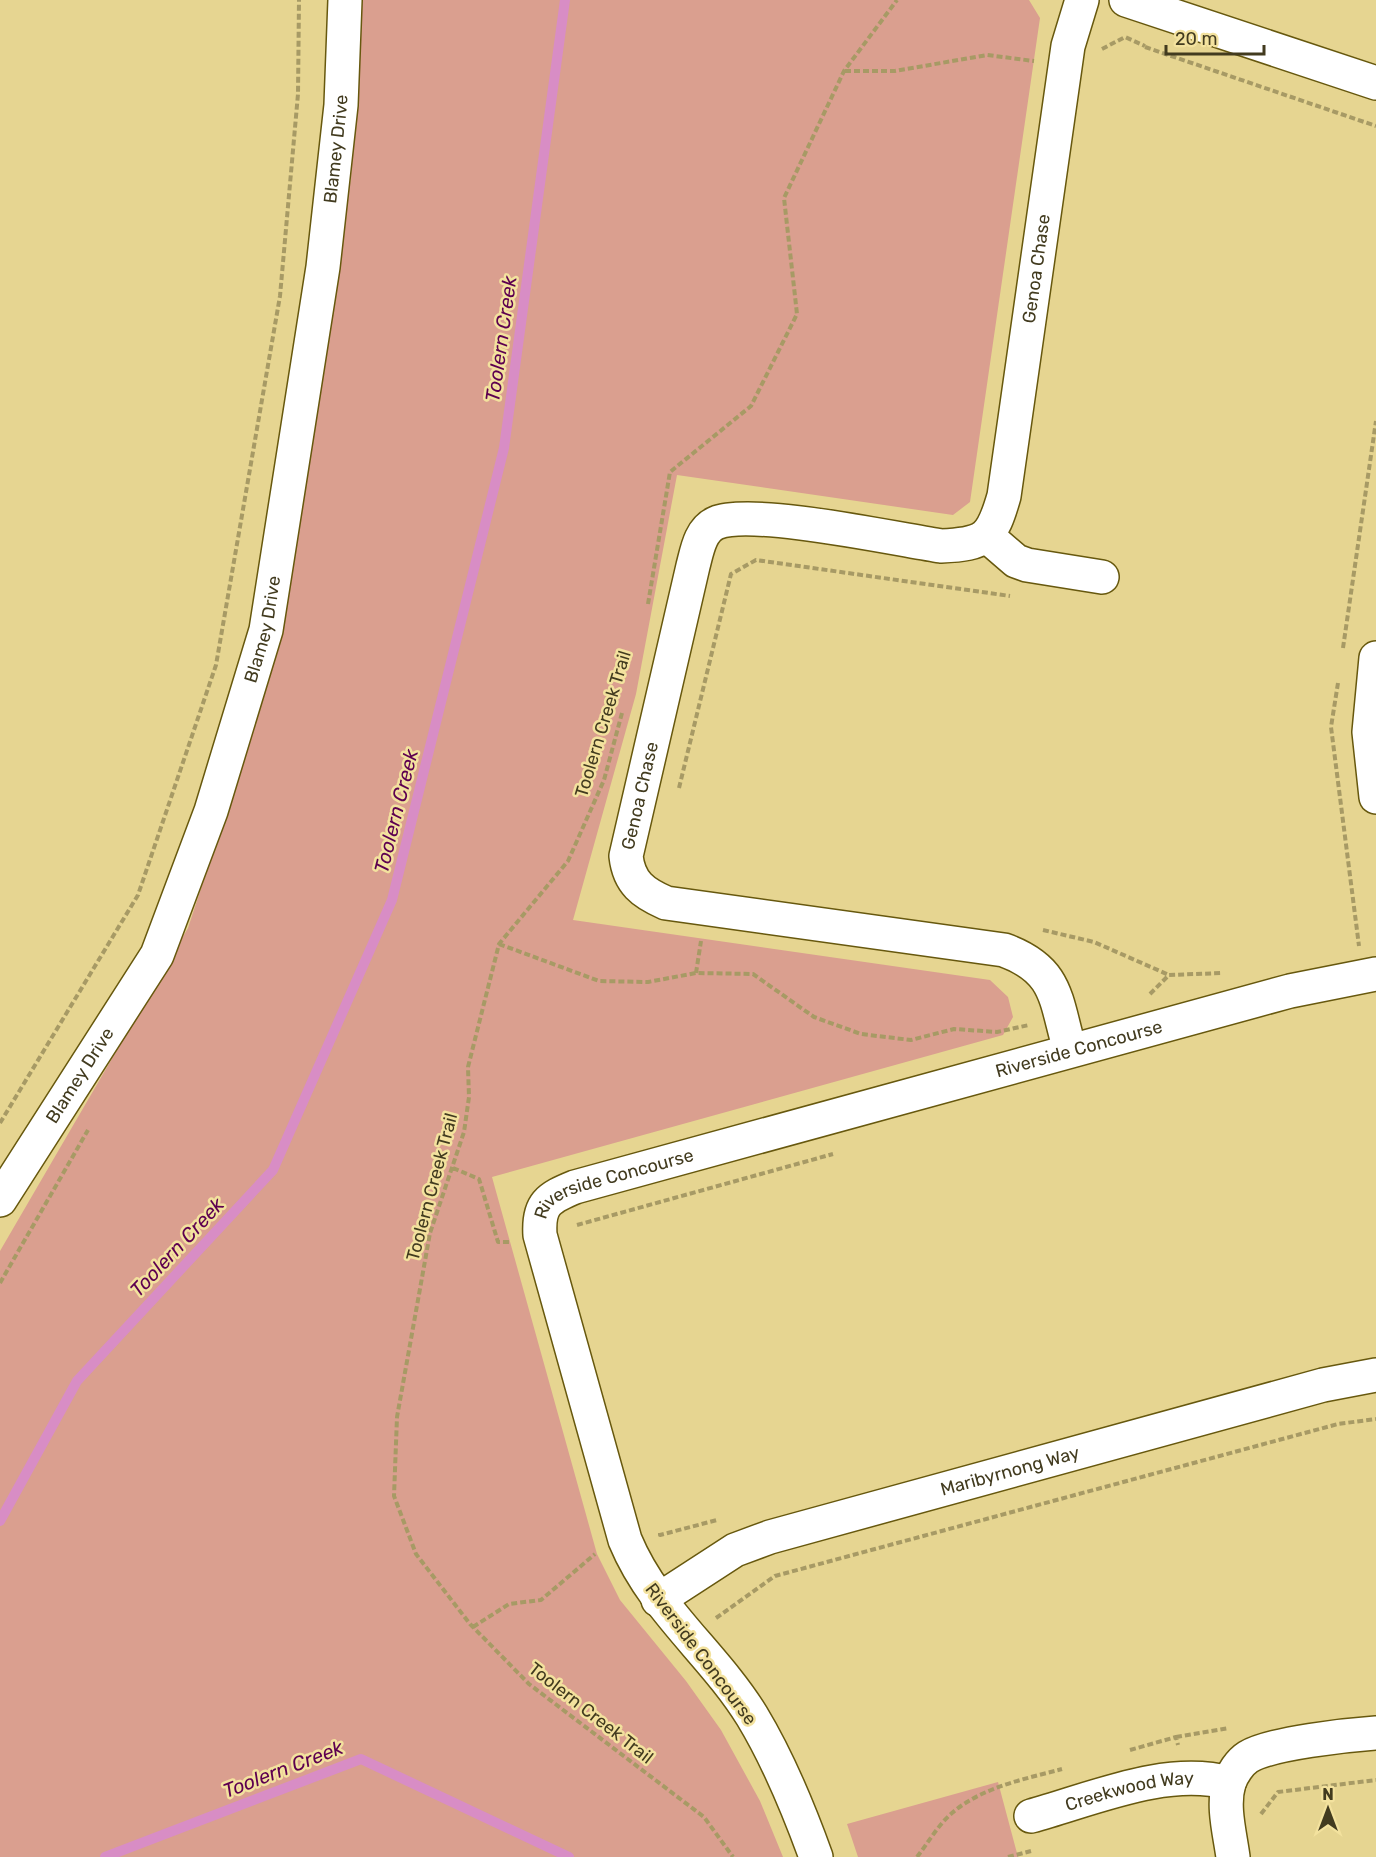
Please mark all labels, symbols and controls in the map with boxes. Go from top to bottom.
scale bar [1166,18,1264,56]
text: 20 m [1175,28,1217,50]
street label: Blamey Drive [319,94,352,205]
street label: Genoa Chase [1018,213,1055,325]
water label: Toolern Creek [480,274,522,403]
street label: Blamey Drive [240,574,285,685]
street label: Toolern Creek Trail [570,648,636,800]
street label: Genoa Chase [617,740,663,852]
water label: Toolern Creek [369,746,423,875]
street label: Riverside Concourse [993,1016,1165,1082]
street label: Blamey Drive [41,1023,119,1127]
street label: Toolern Creek Trail [402,1111,462,1263]
street label: Riverside Concourse [529,1144,696,1222]
water label: Toolern Creek [125,1192,230,1302]
street label: Maribyrnong Way [938,1441,1082,1501]
street label: Riverside Concourse [640,1579,762,1729]
street label: Toolern Creek Trail [524,1657,658,1769]
water label: Toolern Creek [219,1735,347,1803]
street label: Creekwood Way [1062,1767,1194,1816]
north arrow [1298,1779,1358,1839]
text: N [1322,1785,1334,1804]

